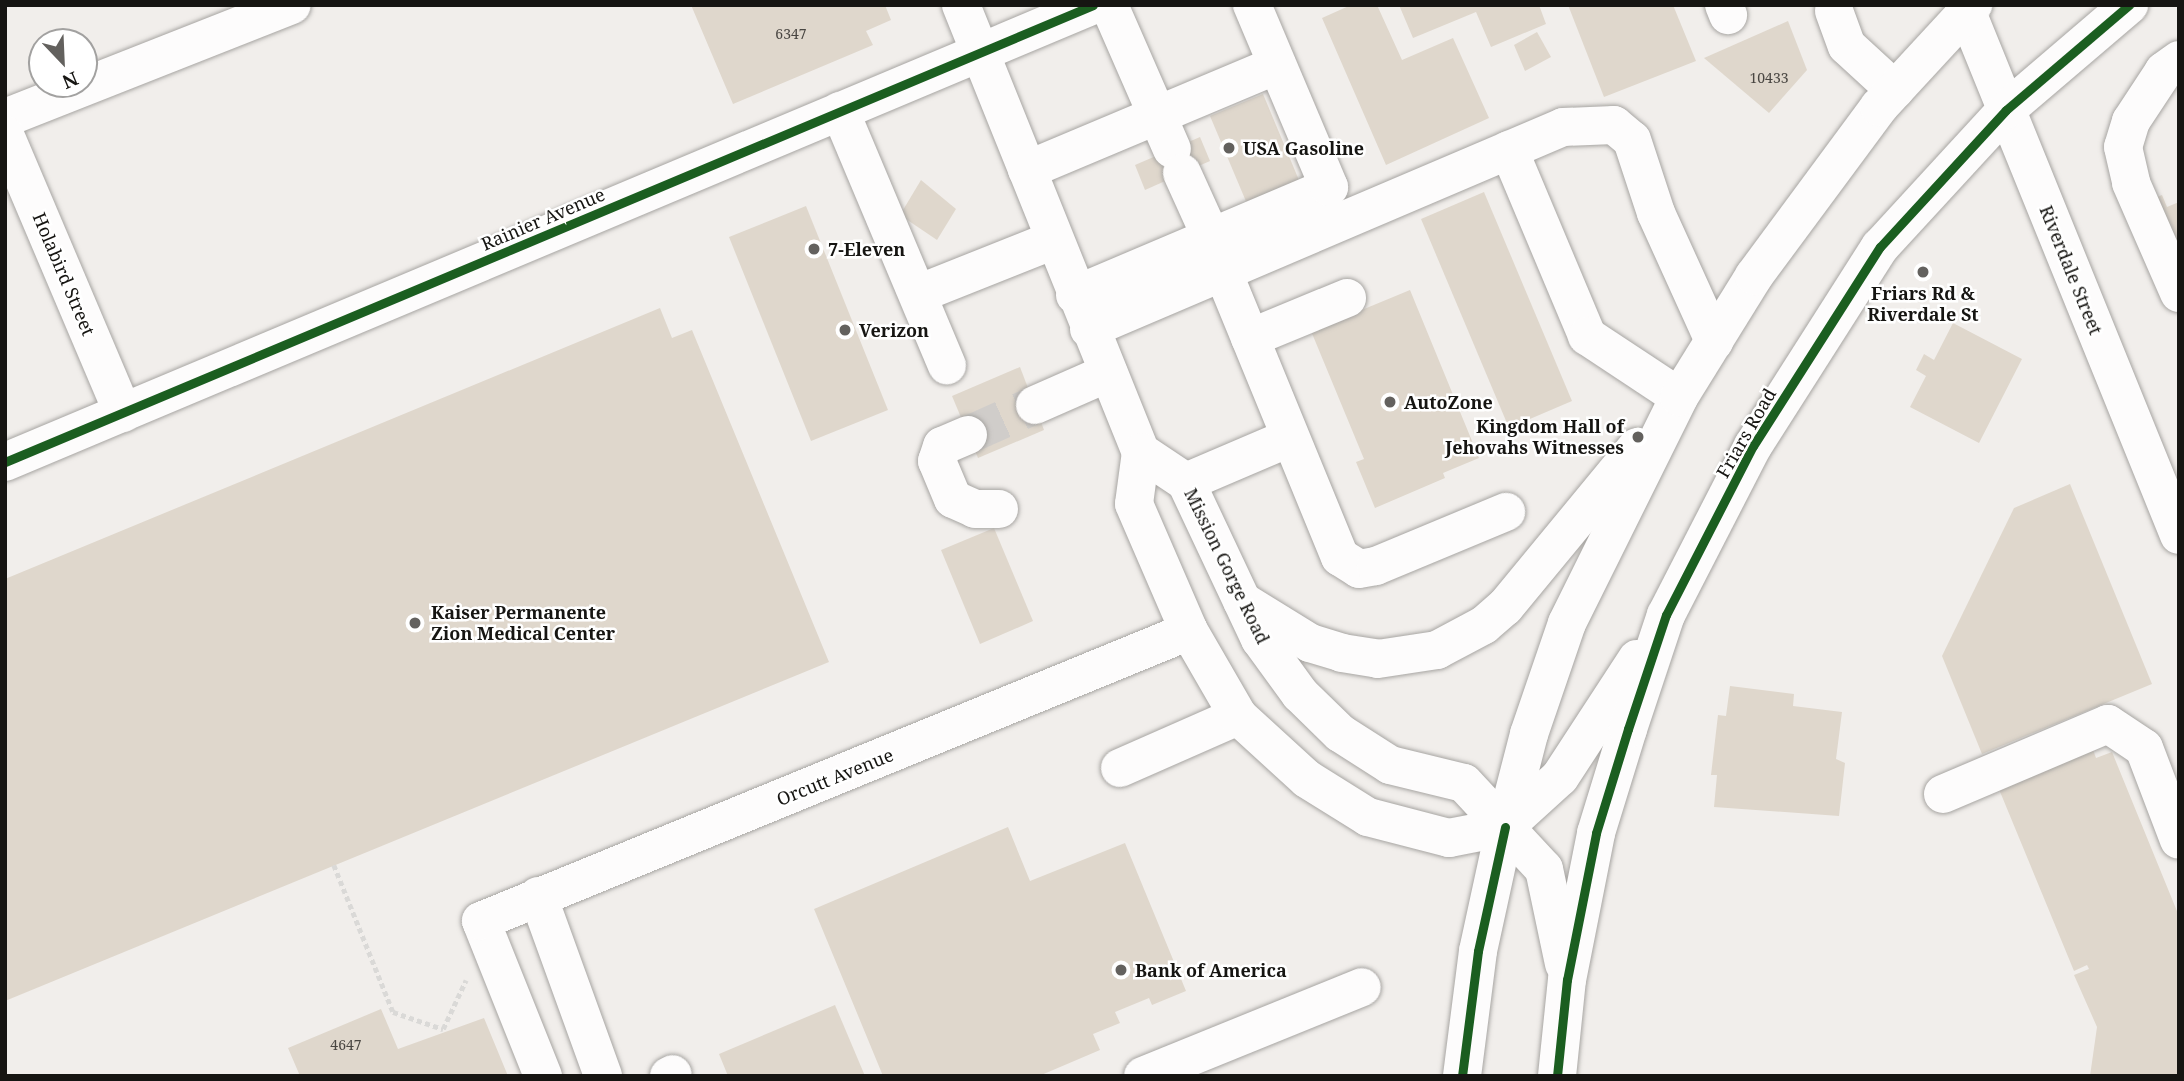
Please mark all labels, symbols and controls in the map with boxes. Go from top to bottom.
house number: 6347 [775,26,807,42]
north arrow [28,28,98,98]
text: N [58,66,82,95]
house number: 10433 [1749,70,1789,86]
place label: USA Gasoline [1243,137,1364,159]
marker: USA Gasoline [1221,140,1237,156]
street label: Rainier Avenue [478,183,608,255]
street label: Riverdale Street [2035,202,2107,338]
street label: Holabird Street [28,209,100,339]
place label: 7-Eleven [828,238,905,260]
marker: 7-Eleven [806,241,822,257]
marker: Friars Rd & Riverdale St [1915,264,1931,280]
place label: Friars Rd & Riverdale St [1867,283,1979,326]
place label: Verizon [859,319,929,341]
marker: Verizon [837,322,853,338]
street label: Friars Road [1712,384,1780,482]
place label: AutoZone [1404,391,1493,413]
marker: AutoZone [1382,394,1398,410]
place label: Kingdom Hall of Jehovahs Witnesses [1445,416,1624,458]
marker: Kingdom Hall of Jehovahs Witnesses [1630,429,1646,445]
street label: Mission Gorge Road [1180,485,1274,647]
place label: Kaiser Permanente Zion Medical Center [431,602,615,644]
marker: Kaiser Permanente Zion Medical Center [405,613,425,633]
street label: Orcutt Avenue [774,744,896,810]
place label: Bank of America [1135,959,1287,981]
marker: Bank of America [1113,962,1129,978]
house number: 4647 [330,1037,362,1053]

